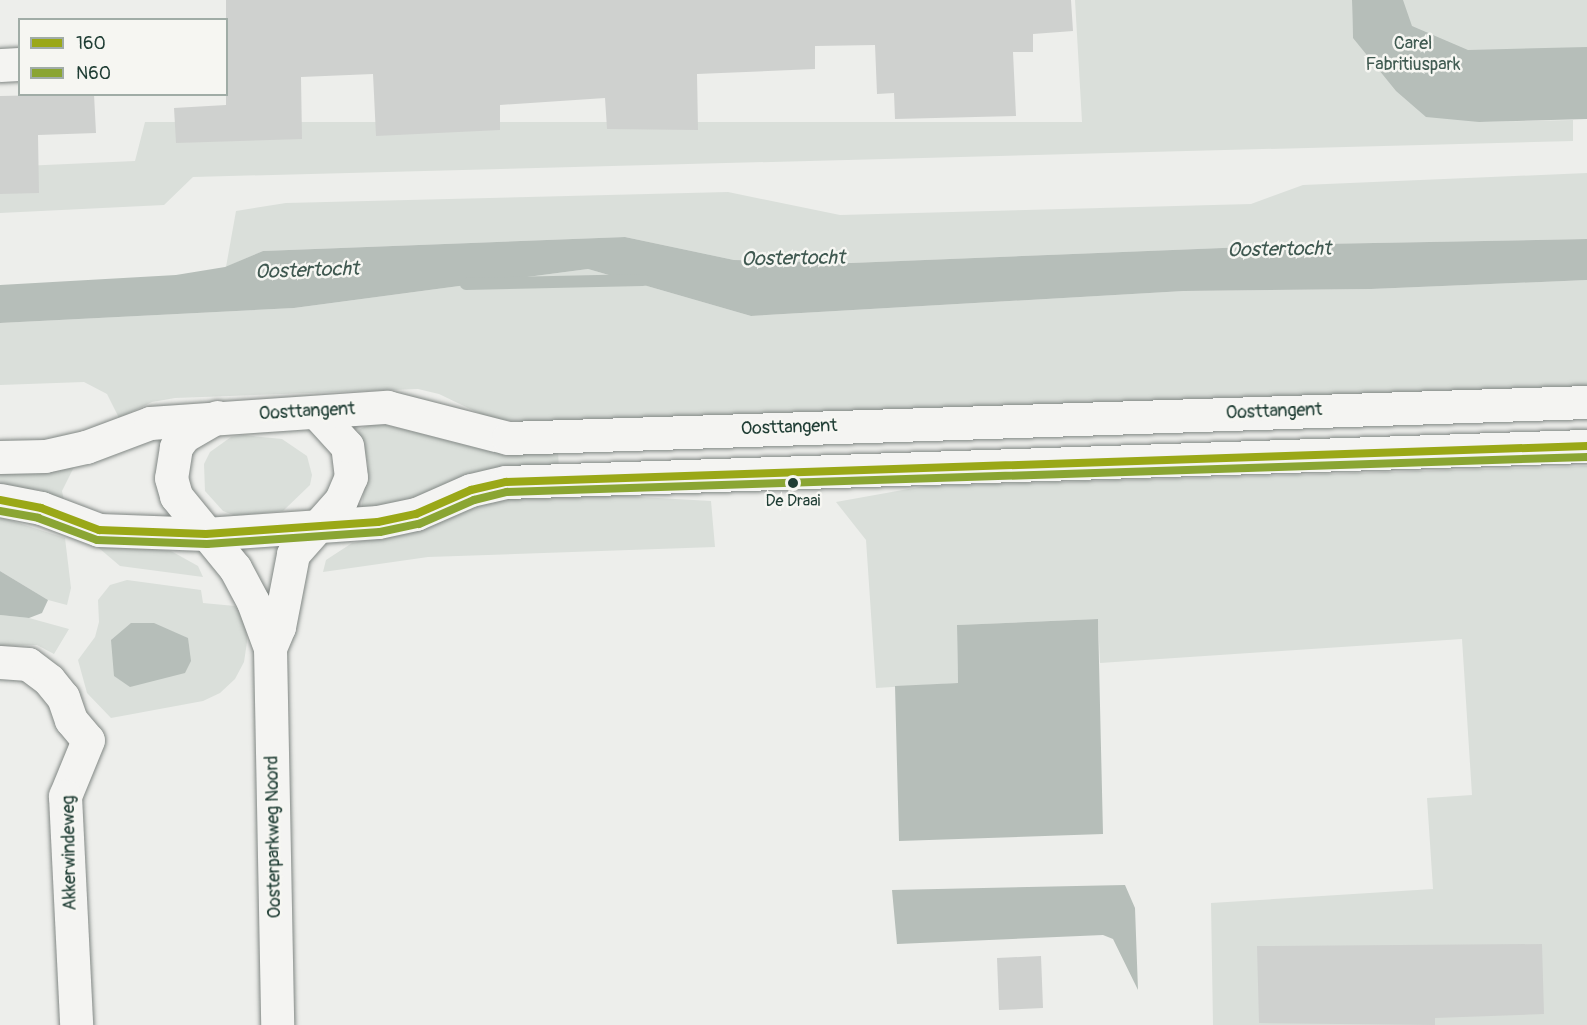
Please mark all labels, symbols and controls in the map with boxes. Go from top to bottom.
legend [18,18,228,96]
text: 160 [76,32,106,55]
park label: Carel Fabritiuspark [1366,34,1460,76]
text: N60 [76,62,111,85]
water label: Oostertocht [1227,236,1331,262]
water label: Oostertocht [741,245,845,271]
water label: Oostertocht [255,256,359,284]
street label: Oosttangent [258,399,356,425]
street label: Oosttangent [1225,400,1323,424]
street label: Oosttangent [740,416,838,440]
marker: De Draai [787,477,799,489]
place label: De Draai [766,491,820,511]
street label: Oosterparkweg Noord [262,755,286,919]
street label: Akkerwindeweg [58,795,82,911]

